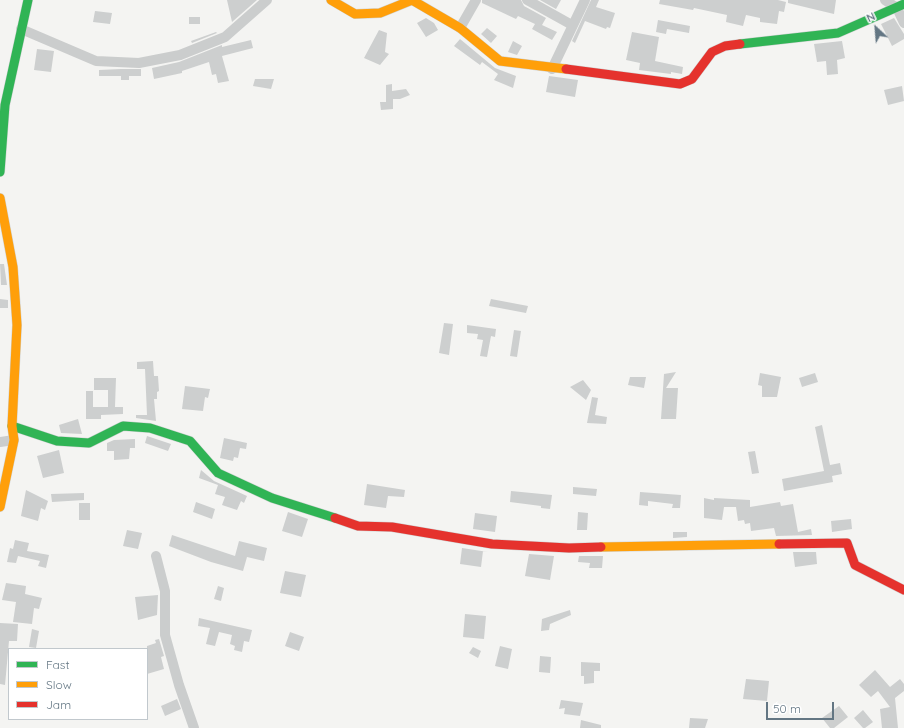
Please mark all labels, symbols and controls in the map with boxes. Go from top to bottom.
north arrow [856,8,896,48]
text: N [864,9,877,25]
legend [8,648,148,720]
text: Fast [46,657,70,672]
text: Slow [46,677,72,692]
scale bar [768,694,836,720]
text: Jam [46,697,71,712]
text: 50 m [773,701,801,716]

